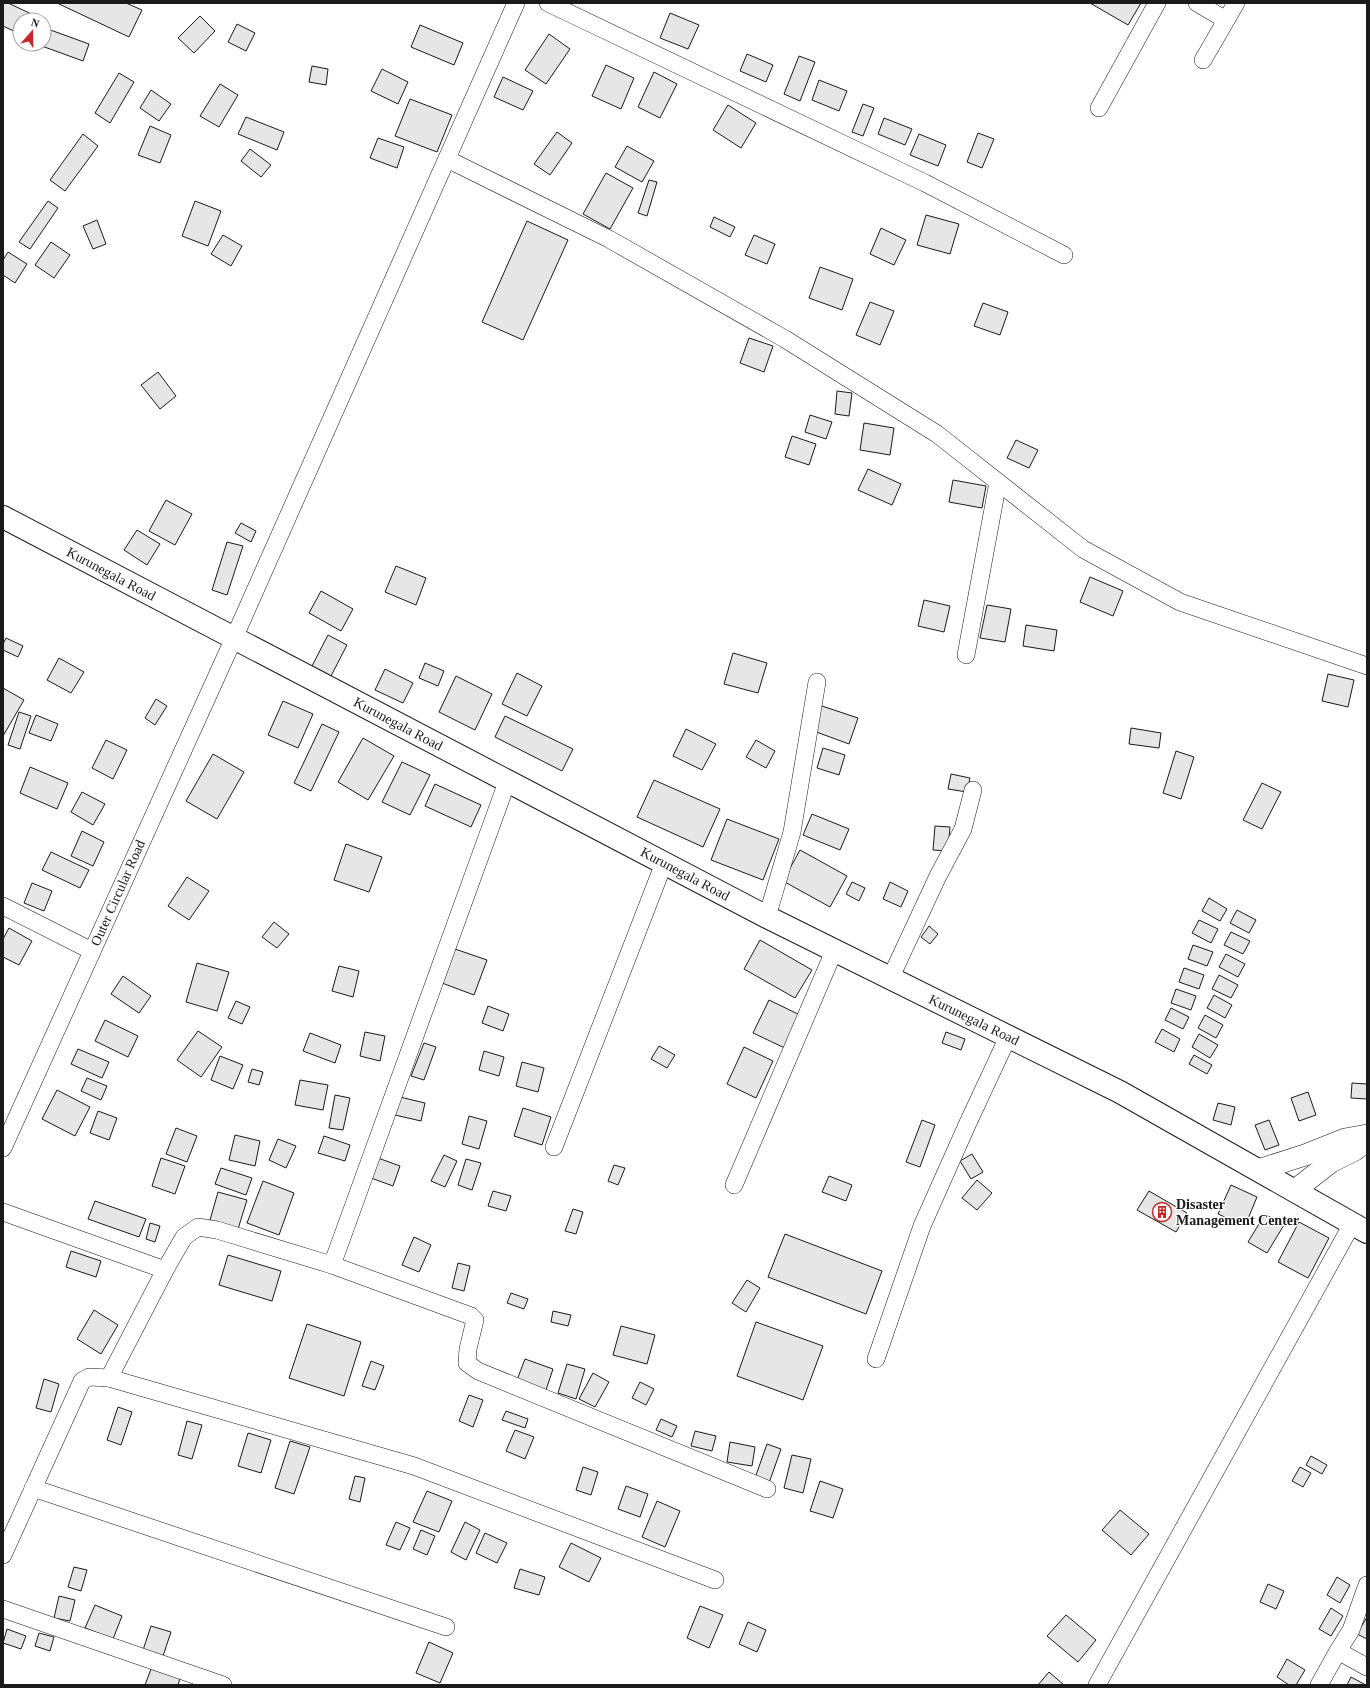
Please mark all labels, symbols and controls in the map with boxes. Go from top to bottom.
north arrow [12,12,52,52]
text: N [30,16,41,30]
street label: Kurunegala Road [64,544,158,604]
street label: Kurunegala Road [351,694,445,754]
street label: Outer Circular Road [88,838,148,948]
street label: Kurunegala Road [638,844,732,904]
street label: Kurunegala Road [927,992,1021,1048]
place label: Disaster Management Center [1176,1197,1299,1228]
building icon: Disaster Management Center [1151,1201,1173,1223]

